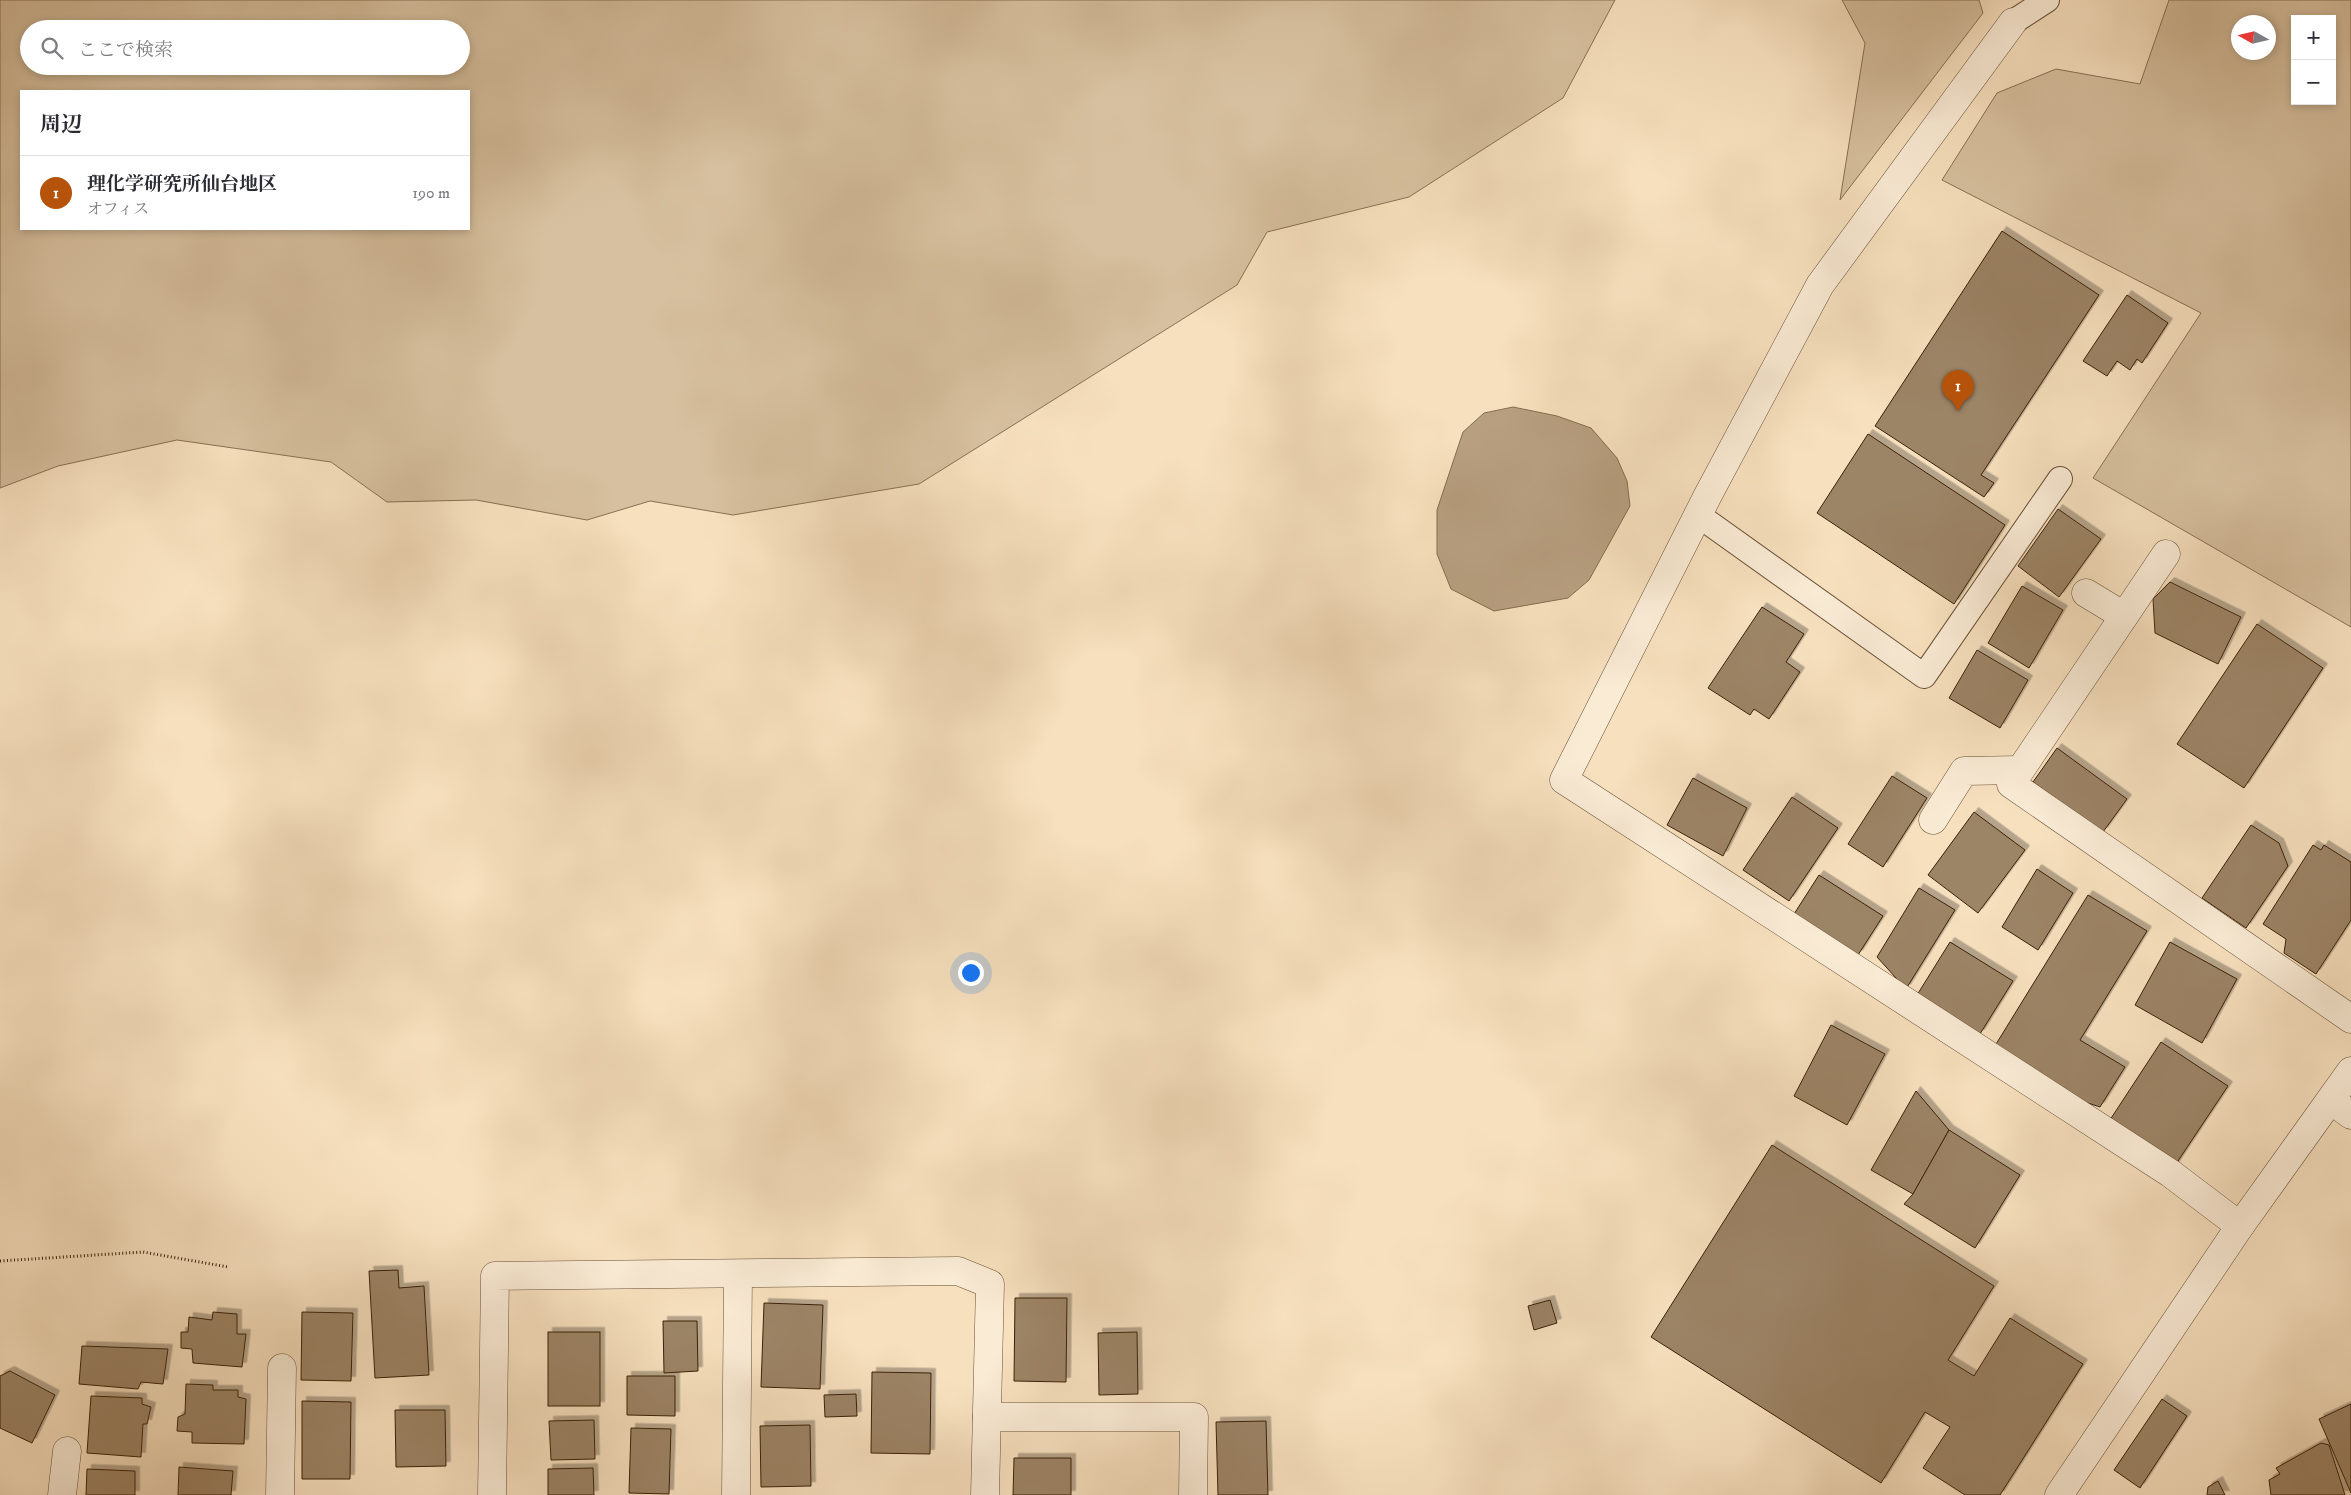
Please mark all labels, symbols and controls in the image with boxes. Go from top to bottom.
north arrow [2231,15,2276,60]
map controls [2291,15,2336,105]
button: + [2291,15,2336,60]
search box [20,20,470,75]
icon: search [38,34,66,62]
text: ここで検索 [78,39,173,62]
button: − [2291,60,2336,105]
text: 周辺 [40,112,82,138]
text: 理化学研究所仙台地区 [87,173,277,196]
text: 1 [53,183,59,203]
text: 190 m [412,183,450,203]
text: オフィス [87,199,149,219]
pin: 1 [1942,370,1974,411]
your location [958,960,984,986]

